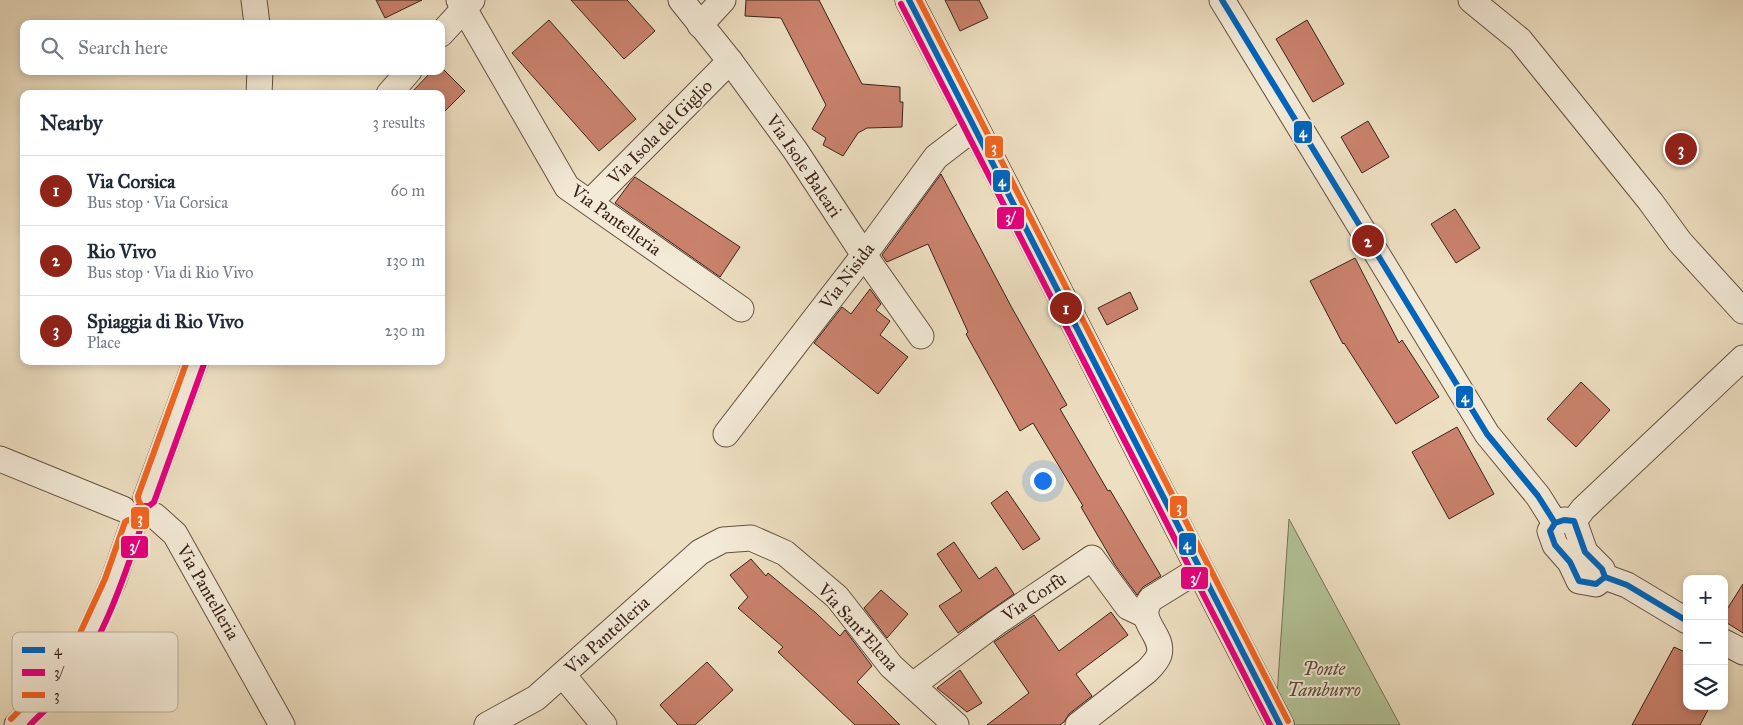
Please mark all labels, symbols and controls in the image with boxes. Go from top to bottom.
search box [20,20,445,75]
icon: search [38,34,66,62]
text: Search here [78,36,168,59]
street label: Via Isola del Giglio [602,75,718,190]
street label: Via Isole Baleari [761,109,847,222]
text: Nearby [40,110,103,136]
text: 3 results [372,113,425,132]
line badge: 4 [1293,120,1313,144]
text: 4 [1299,124,1308,142]
pin: 3 [1665,130,1697,168]
line badge: 3 [984,135,1004,159]
text: 3 [991,139,997,157]
line badge: 4 [992,169,1011,193]
text: Via Corsica [87,170,175,193]
text: 4 [998,173,1007,191]
street label: Via Pantelleria [566,179,666,260]
text: 1 [53,181,59,200]
text: 60 m [391,181,425,200]
text: Bus stop · Via Corsica [87,193,228,212]
line badge: 3/ [996,206,1025,230]
text: 3/ [1005,209,1017,227]
pin: 2 [1352,222,1384,260]
street label: Via Nisida [814,238,879,314]
text: Rio Vivo [87,240,156,263]
text: 2 [52,251,60,270]
text: 130 m [386,251,425,270]
text: Bus stop · Via di Rio Vivo [87,263,253,282]
pin: 1 [1050,289,1082,327]
text: Spiaggia di Rio Vivo [87,310,244,333]
text: 3 [53,321,59,340]
text: 230 m [385,321,425,340]
text: Place [87,333,121,352]
line badge: 4 [1455,385,1474,409]
text: 4 [1461,389,1470,407]
your location [1030,468,1056,494]
line badge: 3 [1169,495,1188,519]
text: 3 [1176,499,1182,517]
line badge: 3 [130,506,150,530]
text: 3 [137,510,143,528]
line badge: 4 [1178,532,1197,556]
line badge: 3/ [120,535,149,559]
text: 4 [1183,536,1192,554]
text: 3/ [129,538,141,556]
street label: Via Pantelleria [171,540,244,644]
line badge: 3/ [1180,566,1209,590]
street label: Via Corfù [997,567,1071,627]
text: 3/ [1190,570,1202,588]
map controls [1683,575,1728,710]
button: + [1683,575,1728,620]
street label: Via Sant'Elena [812,578,903,676]
street label: Via Pantelleria [559,591,654,679]
button: − [1683,620,1728,665]
legend [12,632,178,712]
text: 4 [54,642,63,659]
park label: Ponte Tamburro [1287,658,1361,701]
text: 3/ [54,664,65,681]
button: layers [1683,665,1728,710]
text: 3 [54,687,60,704]

